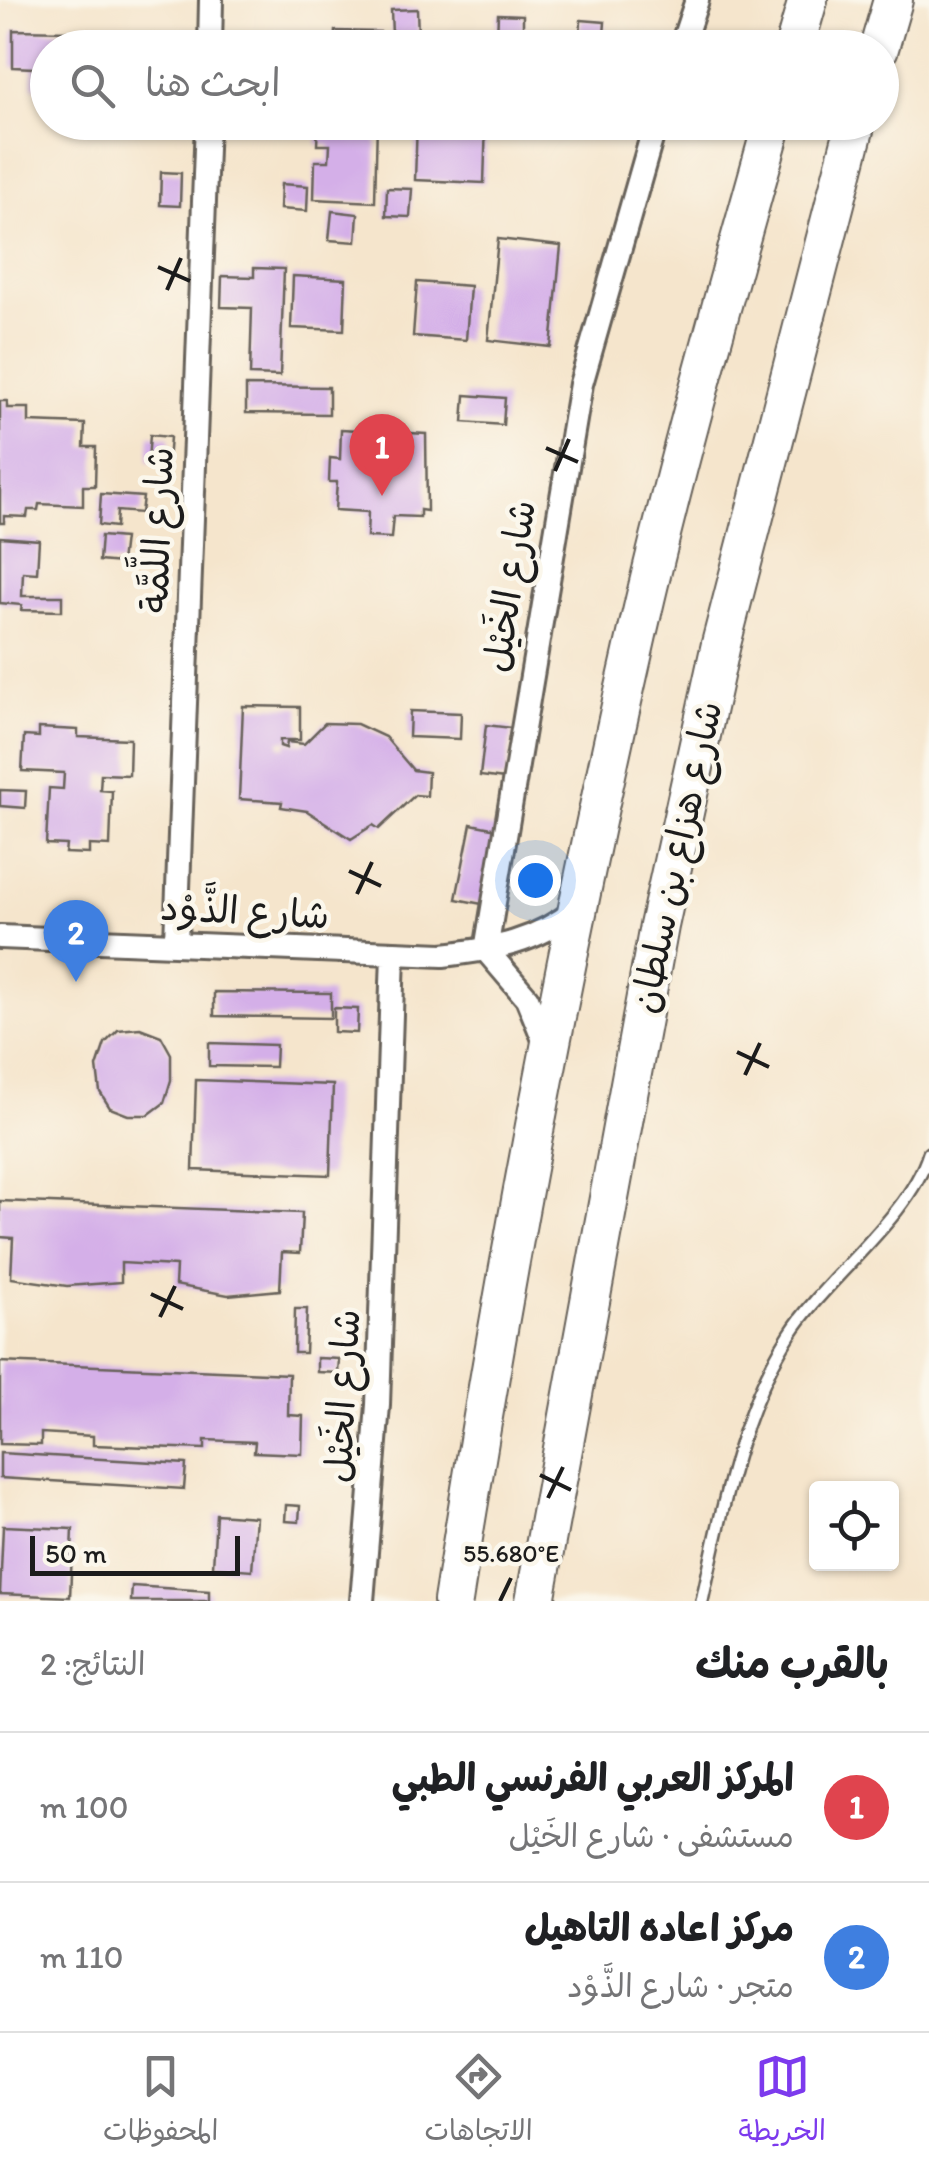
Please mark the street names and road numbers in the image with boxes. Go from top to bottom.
street label: شارع اللَّمَّة [122,446,187,614]
street label: شارع الخَيْل [473,497,549,676]
street label: شارع هزاع بن سلطان [620,697,735,1018]
street label: شارع الذَّوْد [159,879,331,942]
street label: شارع الخَيْل [314,1308,374,1484]

